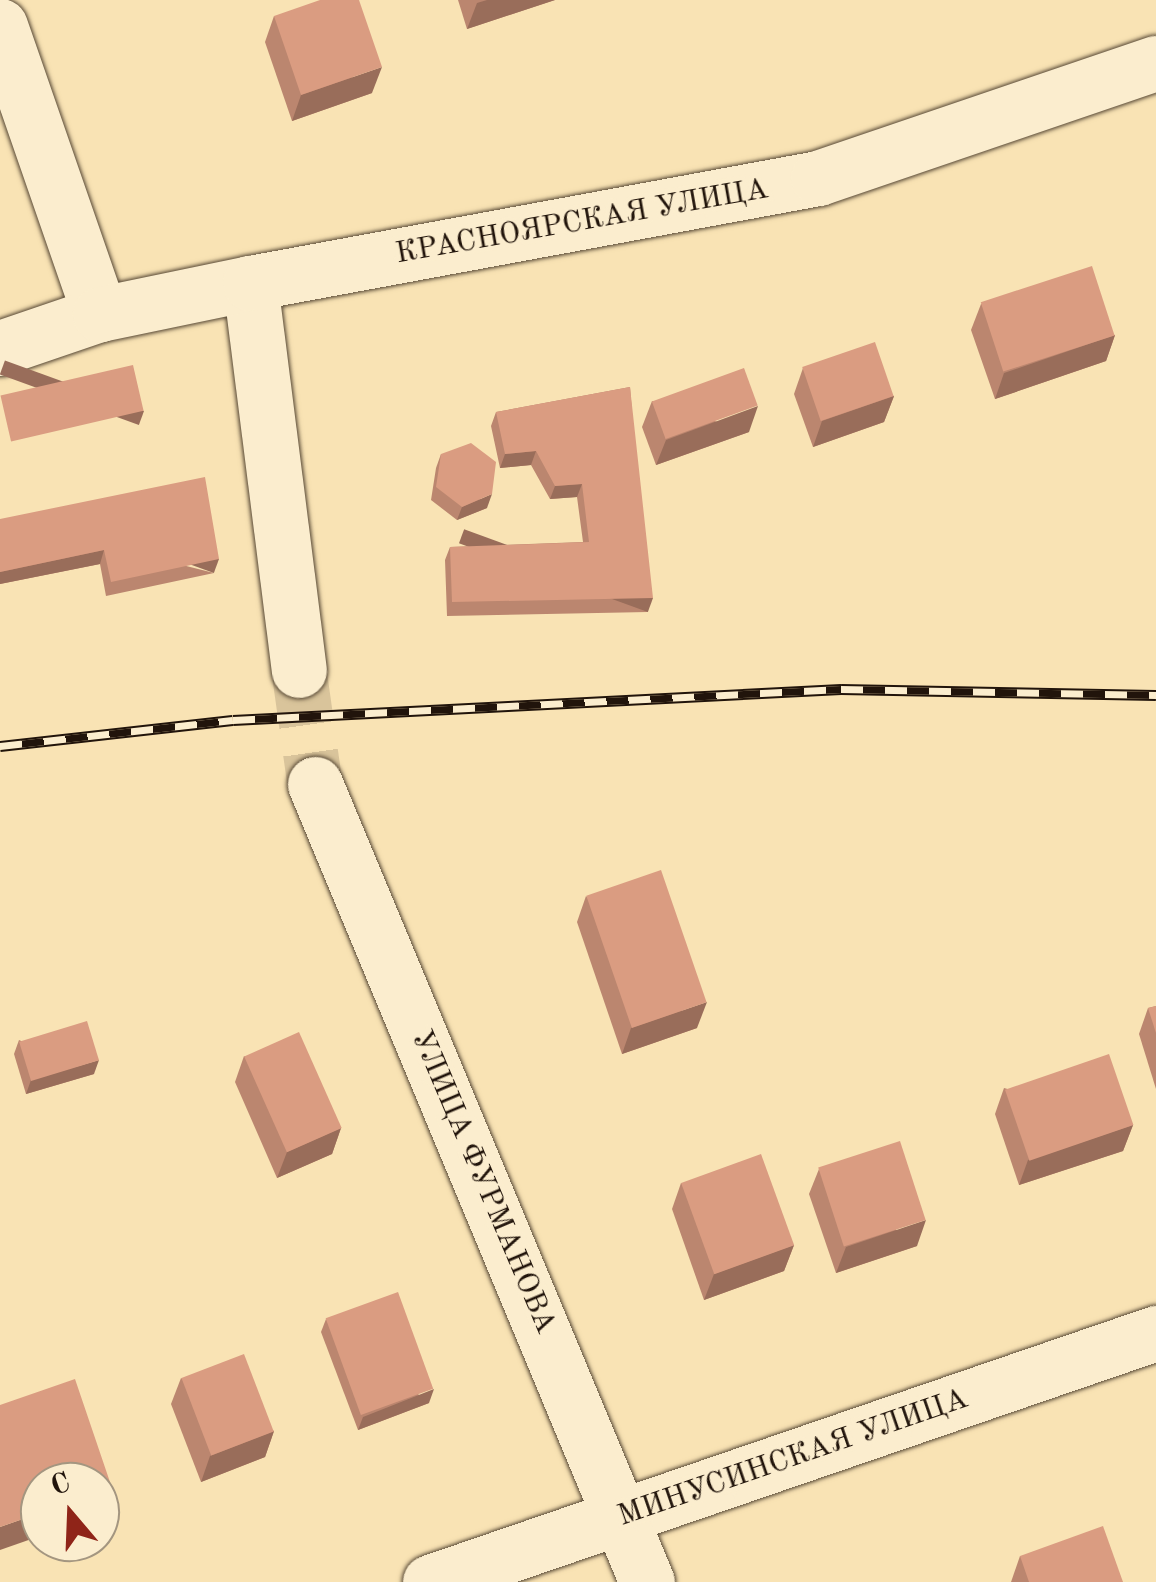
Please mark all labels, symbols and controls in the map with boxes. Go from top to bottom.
street label: КРАСНОЯРСКАЯ УЛИЦА [393,171,771,273]
street label: УЛИЦА ФУРМАНОВА [403,1025,563,1339]
street label: МИНУСИНСКАЯ УЛИЦА [613,1381,973,1535]
north arrow [20,1462,120,1562]
text: С [48,1469,74,1502]

